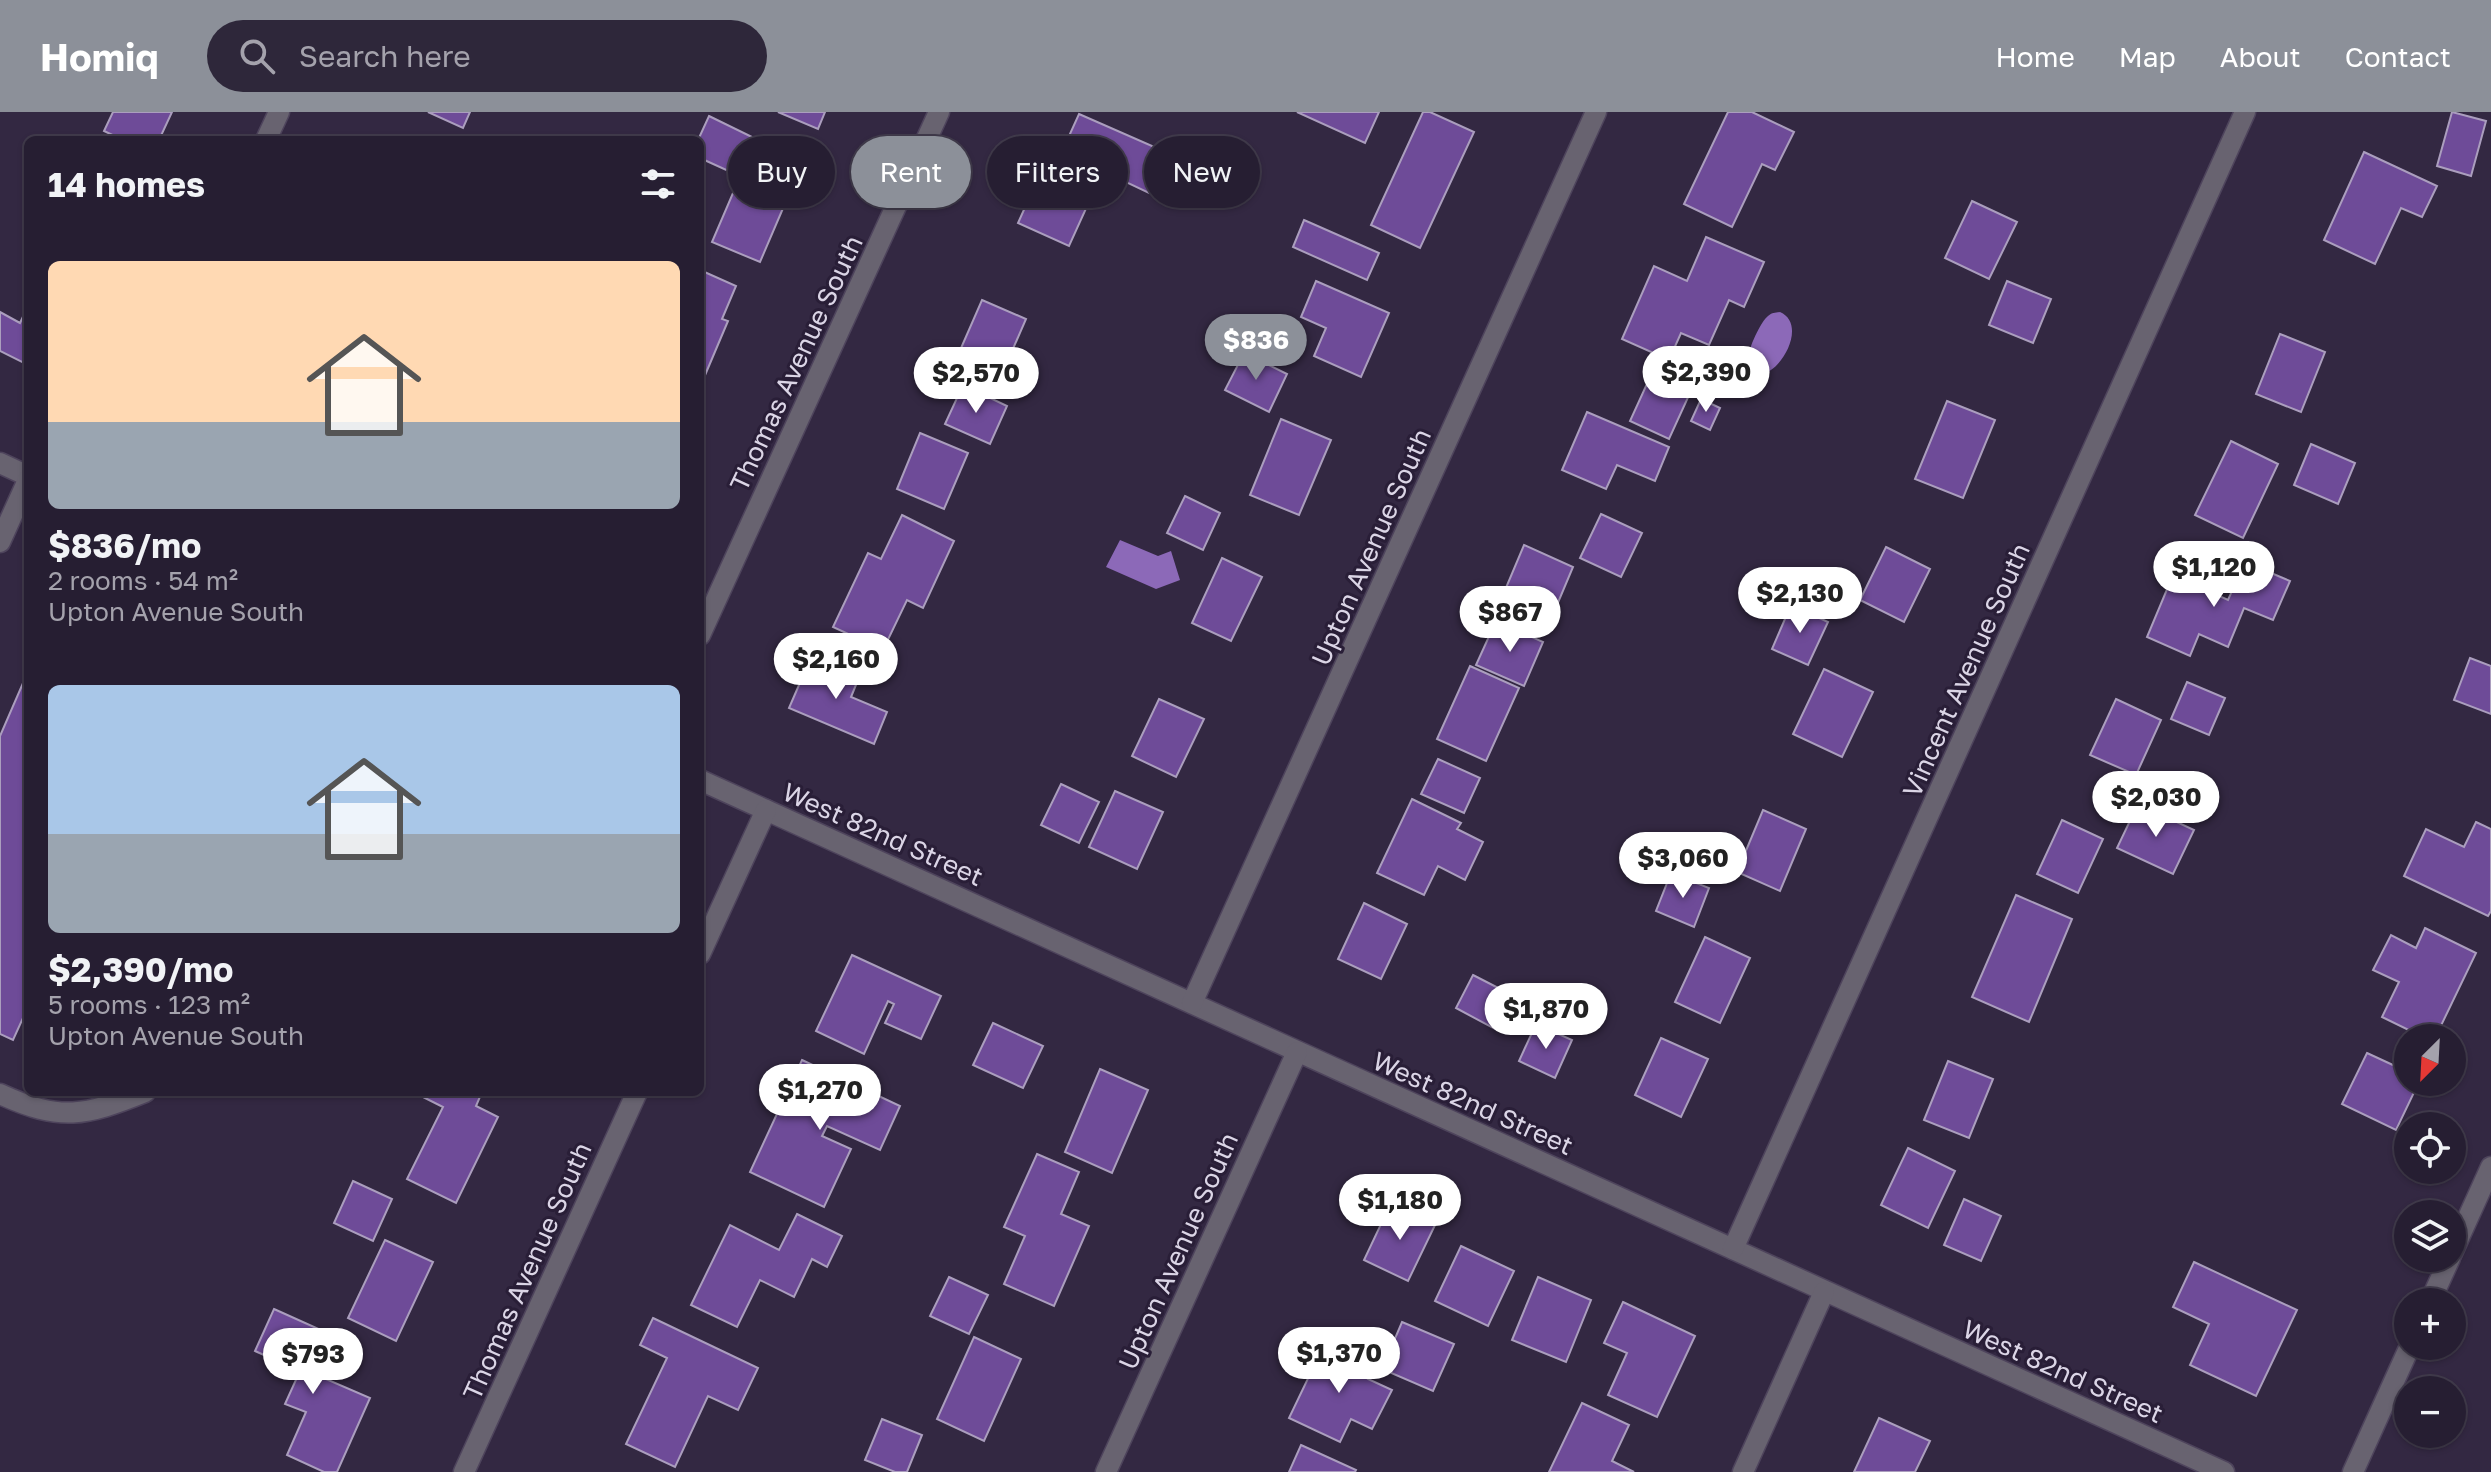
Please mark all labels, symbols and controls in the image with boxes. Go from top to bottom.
search box [207,20,767,92]
text: Homiq [40,34,159,79]
icon: search [235,34,279,78]
text: Search here [299,38,471,74]
text: Home [1996,40,2075,73]
text: Map [2119,40,2176,73]
text: About [2220,40,2301,73]
text: Contact [2345,40,2451,73]
chip: Buy [728,136,835,208]
chip: Rent [851,136,971,208]
chip: Filters [987,136,1128,208]
chip: New [1144,136,1260,208]
icon: filters [636,162,680,206]
text: 14 homes [48,164,205,204]
street label: Thomas Avenue South [723,230,869,496]
icon: home [292,313,436,457]
pin: $836 [1209,314,1303,382]
text: $836 [1223,324,1289,355]
pin: $2,390 [1641,346,1771,414]
pin: $2,570 [911,347,1041,415]
text: $2,390 [1661,356,1751,387]
text: $2,570 [932,357,1020,388]
street label: Upton Avenue South [1305,424,1437,670]
text: $836/mo [48,525,201,565]
street label: Vincent Avenue South [1896,538,2036,802]
pin: $1,120 [2149,541,2279,609]
text: $1,120 [2171,551,2257,582]
text: 2 rooms · 54 m² [48,565,238,596]
pin: $2,130 [1735,567,1865,635]
text: $2,130 [1756,577,1844,608]
pin: $867 [1463,586,1557,654]
text: Upton Avenue South [48,596,304,627]
text: $867 [1478,596,1542,627]
pin: $2,160 [771,633,901,701]
text: $2,160 [792,643,880,674]
icon: home [292,737,436,881]
pin: $2,030 [2091,771,2221,839]
street label: West 82nd Street [778,776,988,892]
text: $2,030 [2110,781,2202,812]
pin: $3,060 [1618,832,1748,900]
text: $3,060 [1637,842,1729,873]
text: $2,390/mo [48,949,233,989]
pin: $1,870 [1481,983,1611,1051]
text: 5 rooms · 123 m² [48,989,250,1020]
text: $1,870 [1503,993,1589,1024]
text: Upton Avenue South [48,1020,304,1051]
north arrow [2394,1024,2466,1096]
map controls [2394,1024,2466,1448]
street label: West 82nd Street [1368,1045,1578,1161]
pin: $1,270 [755,1064,885,1132]
text: $1,270 [777,1074,863,1105]
button: locate [2394,1112,2466,1184]
street label: Upton Avenue South [1112,1128,1244,1374]
street label: Thomas Avenue South [456,1138,598,1404]
pin: $1,180 [1335,1174,1465,1242]
text: $1,180 [1357,1184,1443,1215]
button: layers [2394,1200,2466,1272]
button: + [2394,1288,2466,1360]
street label: West 82nd Street [1958,1313,2168,1429]
pin: $1,370 [1274,1327,1404,1395]
pin: $793 [266,1328,360,1396]
text: $1,370 [1296,1337,1382,1368]
text: $793 [281,1338,345,1369]
button: − [2394,1376,2466,1448]

